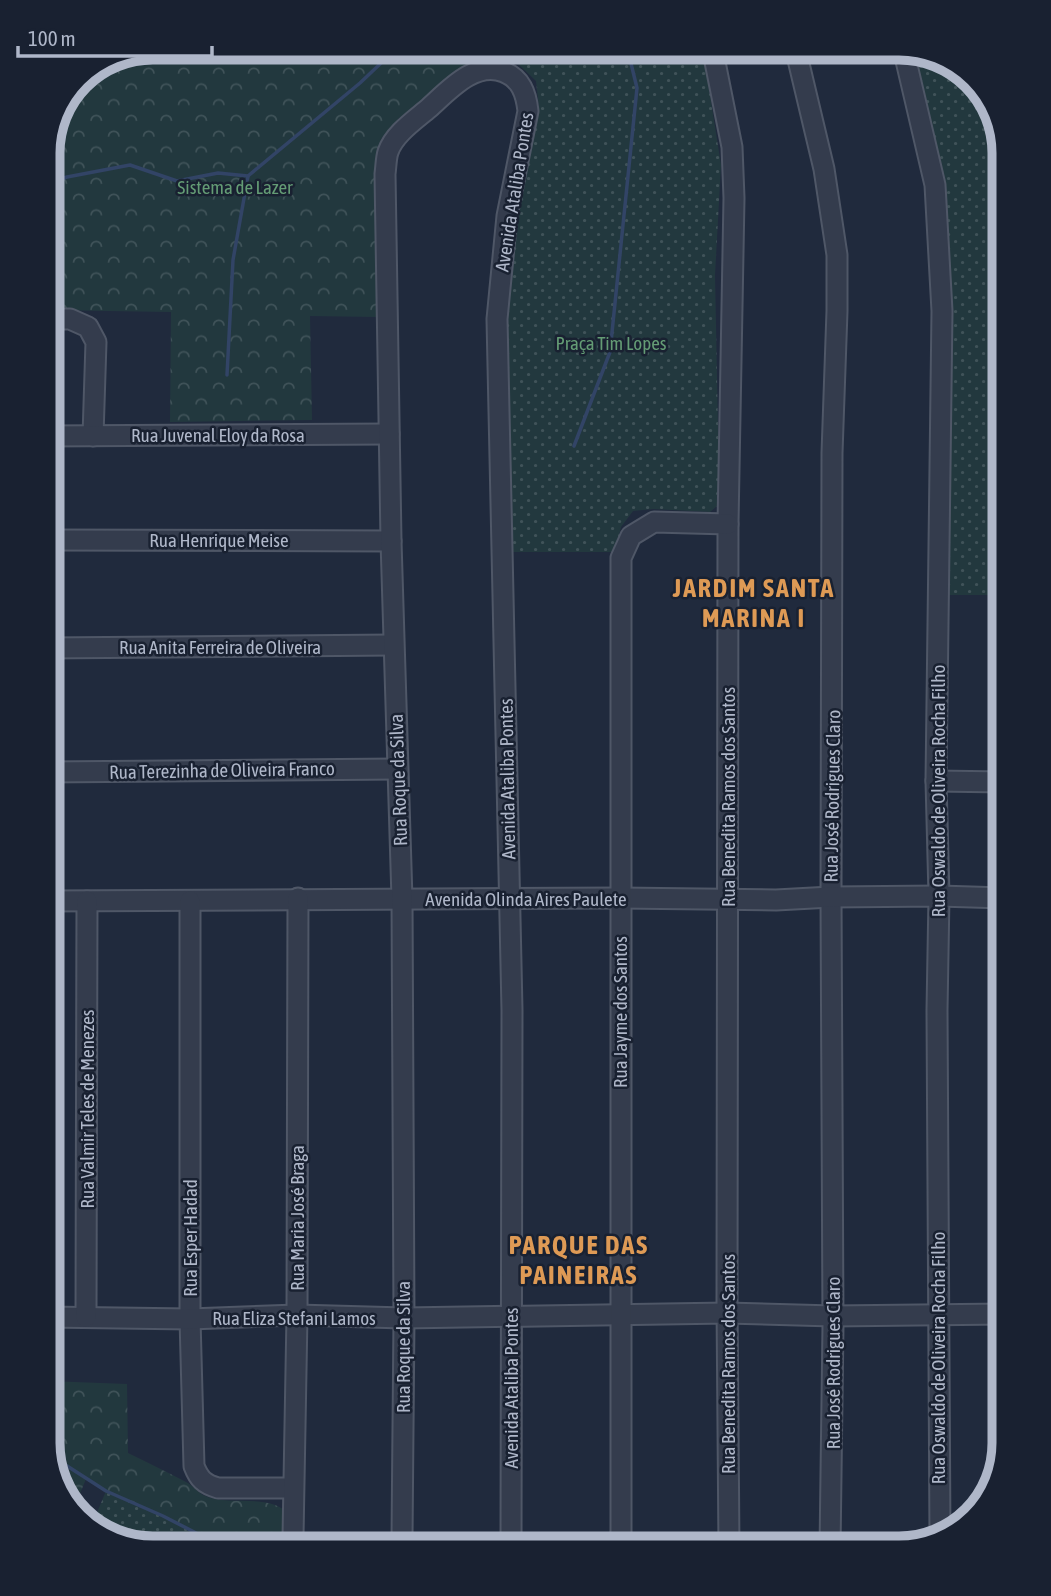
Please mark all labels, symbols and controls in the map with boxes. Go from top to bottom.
scale bar [18,14,212,58]
text: 100 m [28,26,76,50]
street label: Avenida Ataliba Pontes [491,111,537,273]
park label: Sistema de Lazer [177,176,293,198]
park label: Praça Tim Lopes [555,332,667,354]
street label: Rua Juvenal Eloy da Rosa [131,424,305,446]
street label: Rua Henrique Meise [149,529,289,551]
district label: JARDIM SANTA MARINA I [672,573,835,633]
street label: Rua Anita Ferreira de Oliveira [119,636,321,658]
street label: Rua Oswaldo de Oliveira Rocha Filho [927,665,949,917]
street label: Rua Benedita Ramos dos Santos [717,687,739,907]
street label: Avenida Ataliba Pontes [495,698,519,860]
street label: Rua José Rodrigues Claro [819,709,845,883]
street label: Rua Roque da Silva [385,714,411,846]
street label: Rua Terezinha de Oliveira Franco [109,757,335,783]
street label: Avenida Olinda Aires Paulete [425,888,627,910]
street label: Rua Jayme dos Santos [609,936,631,1088]
street label: Rua Valmir Teles de Menezes [76,1009,98,1209]
street label: Rua Maria José Braga [286,1145,308,1291]
street label: Rua Esper Hadad [179,1179,201,1297]
district label: PARQUE DAS PAINEIRAS [509,1230,649,1290]
street label: Rua Oswaldo de Oliveira Rocha Filho [927,1232,949,1484]
street label: Rua Benedita Ramos dos Santos [717,1254,739,1474]
street label: Rua José Rodrigues Claro [822,1277,844,1449]
street label: Rua Roque da Silva [392,1281,414,1413]
street label: Rua Eliza Stefani Lamos [212,1307,376,1329]
street label: Avenida Ataliba Pontes [500,1307,522,1468]

